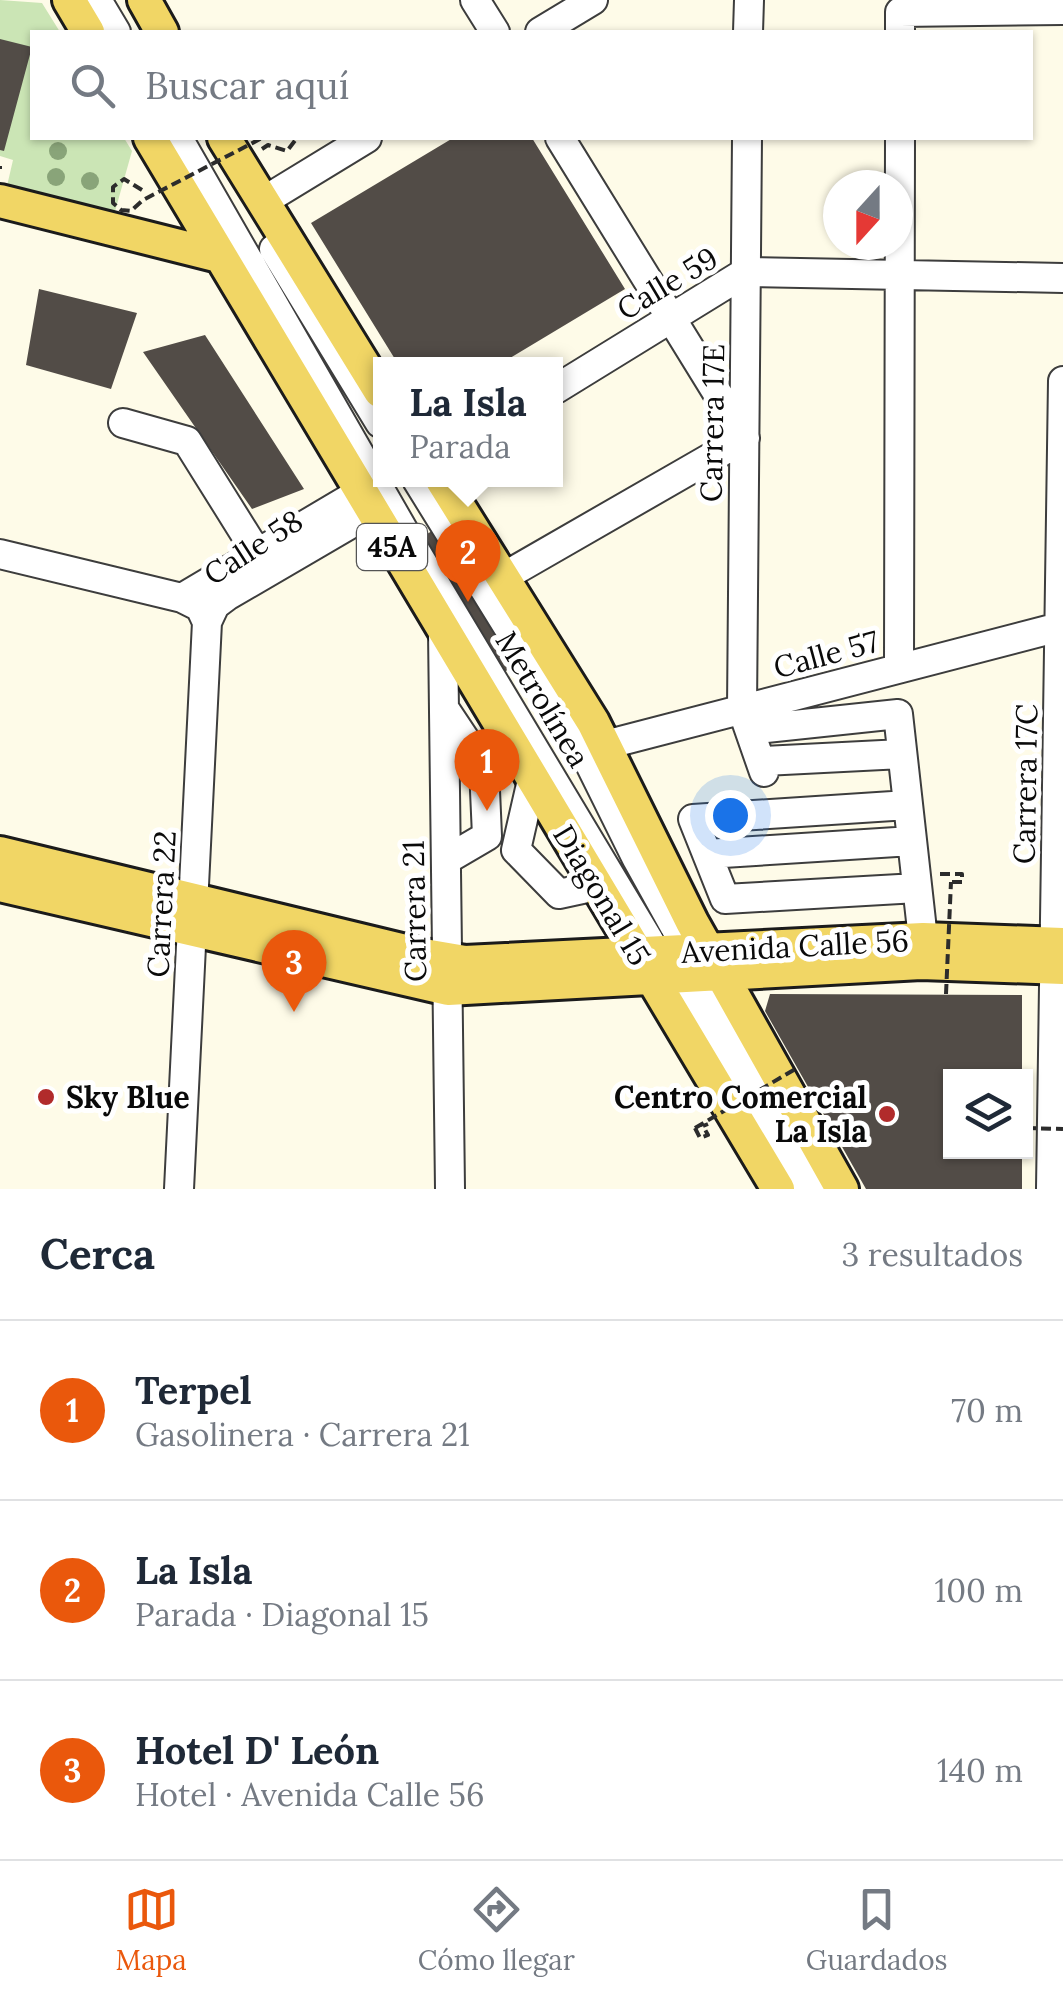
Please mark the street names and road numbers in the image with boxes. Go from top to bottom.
street label: Calle 59 [610,238,724,328]
street label: Carrera 17E [692,344,732,502]
street label: Calle 58 [196,501,310,593]
road number: 45A [357,524,427,570]
street label: Calle 57 [769,622,883,686]
street label: Metrolínea [488,624,598,774]
street label: Carrera 17C [1005,703,1045,864]
street label: Diagonal 15 [544,818,659,973]
street label: Carrera 22 [138,830,184,978]
street label: Carrera 21 [394,840,434,982]
street label: Avenida Calle 56 [679,921,910,971]

